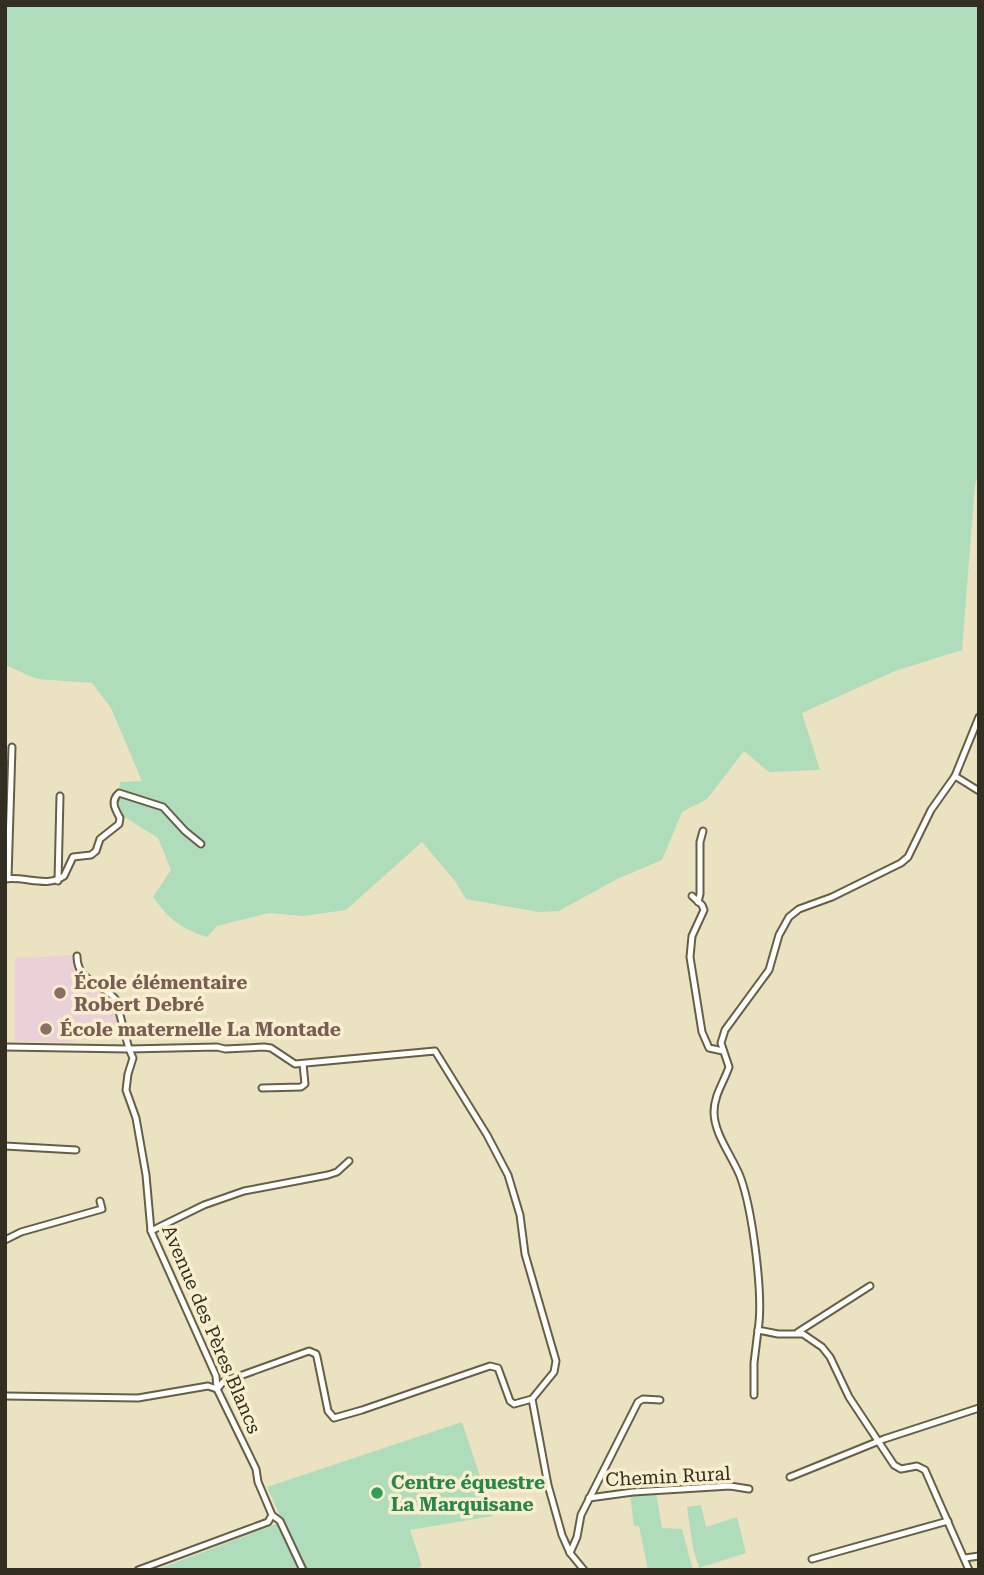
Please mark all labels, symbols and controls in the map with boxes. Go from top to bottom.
place label: École élémentaire Robert Debré [74,971,247,1016]
marker: École élémentaire Robert Debré [52,985,68,1001]
place label: École maternelle La Montade [60,1018,341,1041]
marker: École maternelle La Montade [38,1021,54,1037]
street label: Avenue des Pères Blancs [157,1221,266,1437]
street label: Chemin Rural [605,1462,731,1491]
place label: Centre équestre La Marquisane [391,1471,545,1516]
marker: Centre équestre La Marquisane [369,1485,385,1501]

